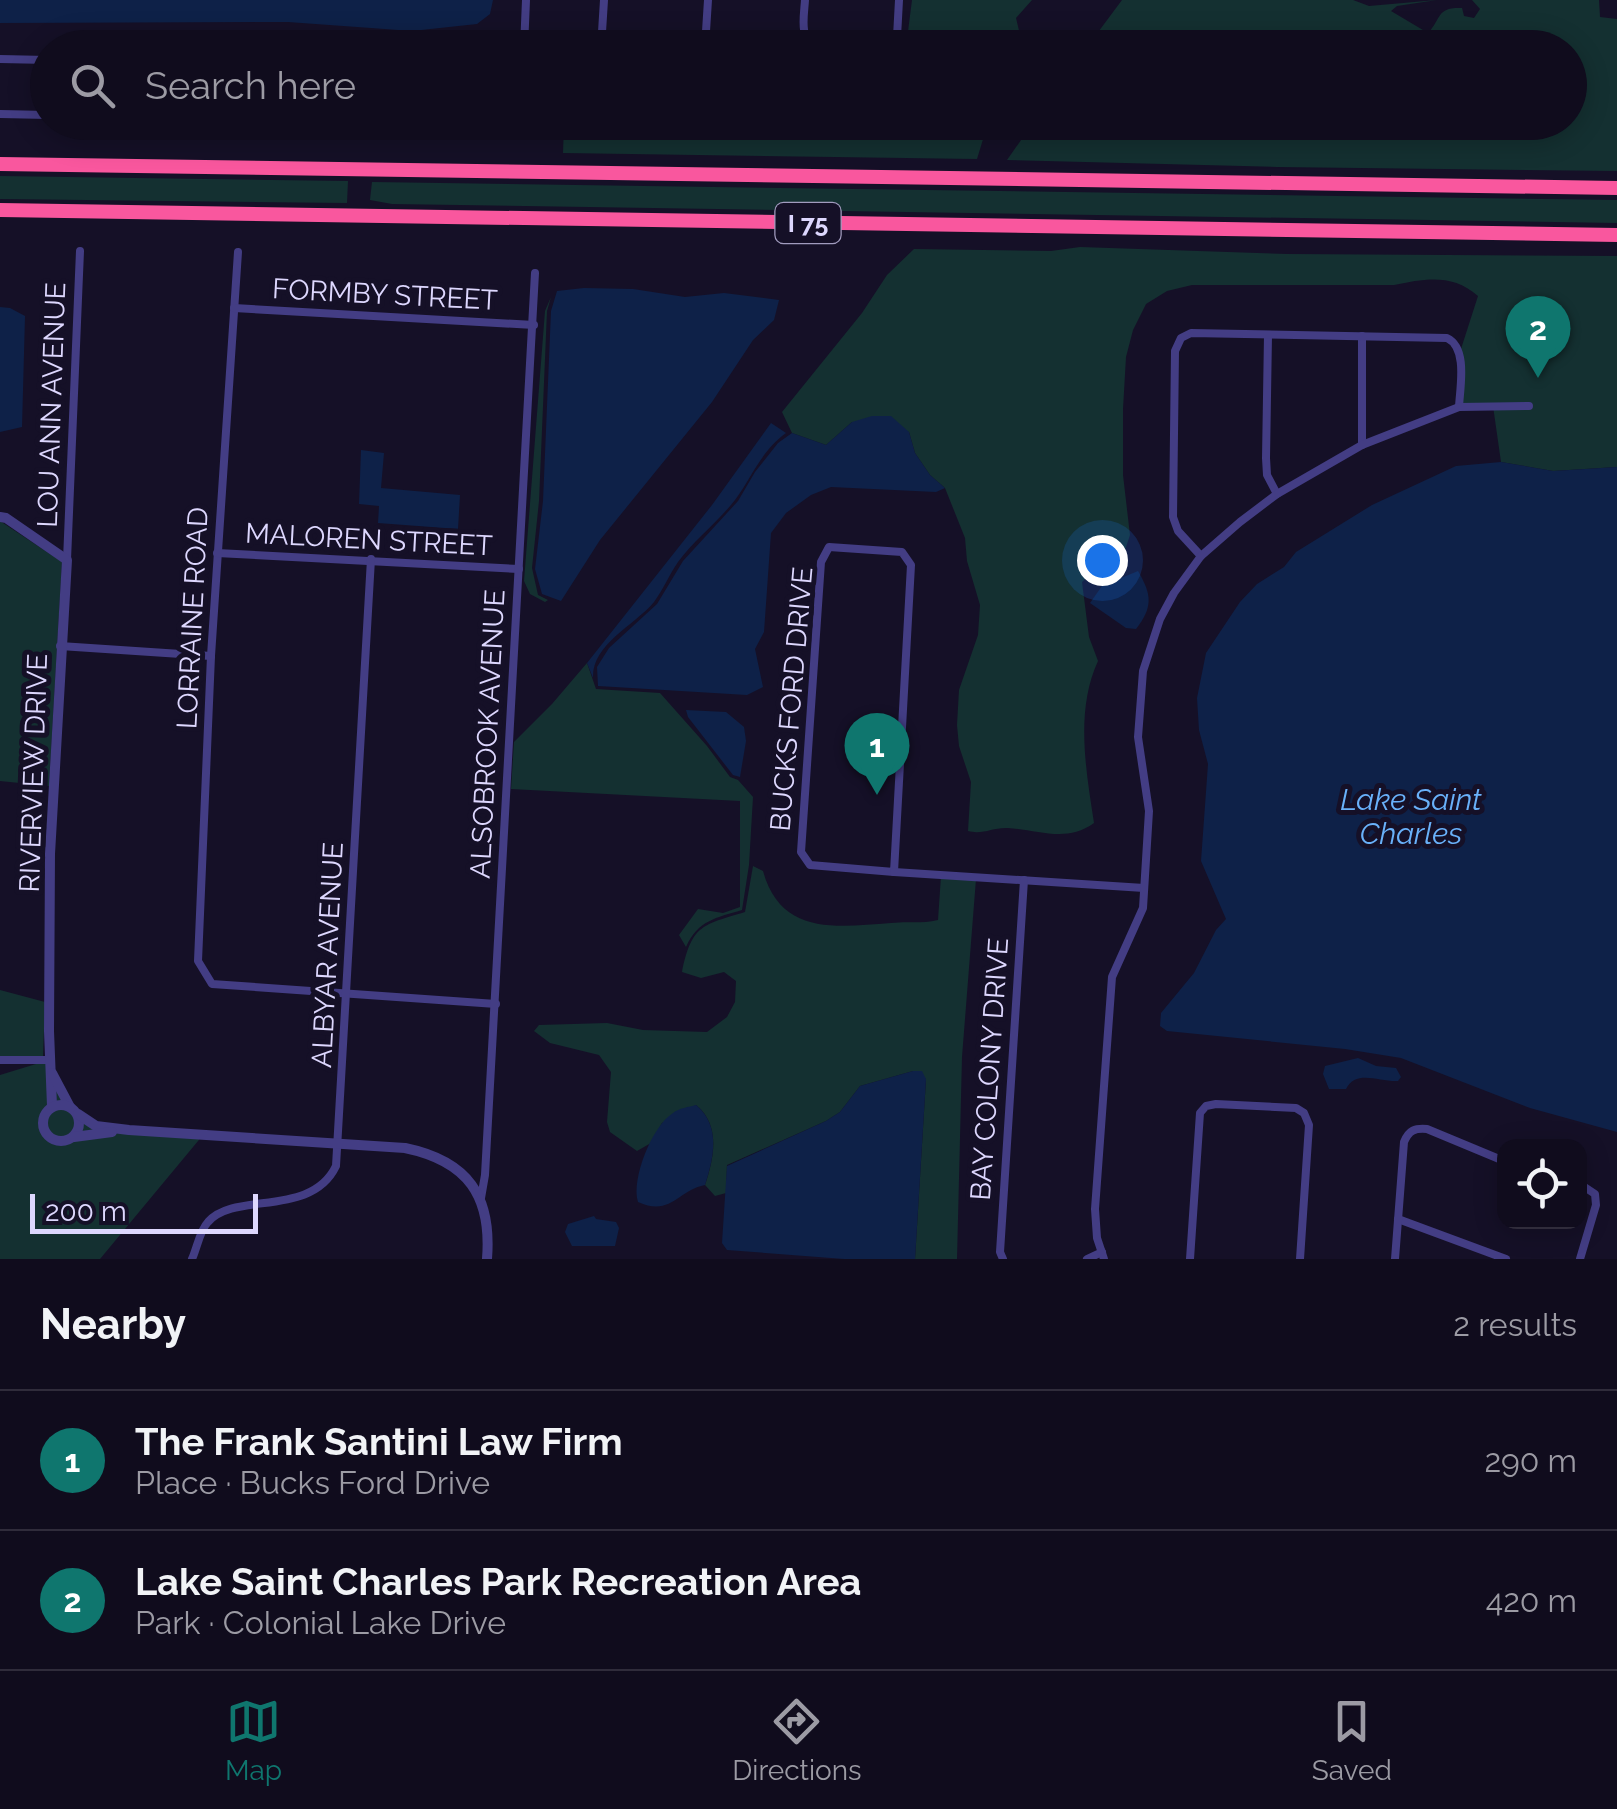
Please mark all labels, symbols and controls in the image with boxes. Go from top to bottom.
search box [30,30,1587,140]
icon: search [65,58,120,113]
text: Search here [145,63,356,108]
road number: I 75 [776,203,840,243]
street label: FORMBY STREET [271,272,499,317]
street label: LOU ANN AVENUE [31,282,72,528]
pin: 2 [1506,296,1570,378]
street label: LORRAINE ROAD [170,506,215,730]
street label: MALOREN STREET [244,517,493,562]
your location [1077,535,1128,586]
street label: BUCKS FORD DRIVE [764,566,819,832]
street label: ALSOBROOK AVENUE [463,589,512,879]
street label: RIVERVIEW DRIVE [13,653,54,893]
pin: 1 [844,712,910,795]
water label: Lake Saint Charles [1340,782,1482,851]
street label: ALBYAR AVENUE [305,841,350,1069]
street label: BAY COLONY DRIVE [964,937,1015,1201]
map controls [1497,1139,1587,1229]
button: locate [1497,1139,1587,1229]
scale bar [30,1189,258,1234]
text: 200 m [45,1195,127,1228]
text: Nearby [40,1300,186,1349]
text: 2 results [1453,1306,1577,1343]
text: The Frank Santini Law Firm [135,1419,623,1464]
text: 1 [65,1442,80,1479]
text: 290 m [1484,1442,1577,1479]
text: Place · Bucks Ford Drive [135,1464,490,1501]
text: Lake Saint Charles Park Recreation Area [135,1559,861,1604]
text: 2 [63,1582,82,1619]
text: 420 m [1486,1582,1577,1619]
text: Park · Colonial Lake Drive [135,1604,506,1641]
tab: Map [225,1694,282,1787]
tab: Directions [732,1694,862,1787]
tab: Saved [1312,1694,1392,1787]

